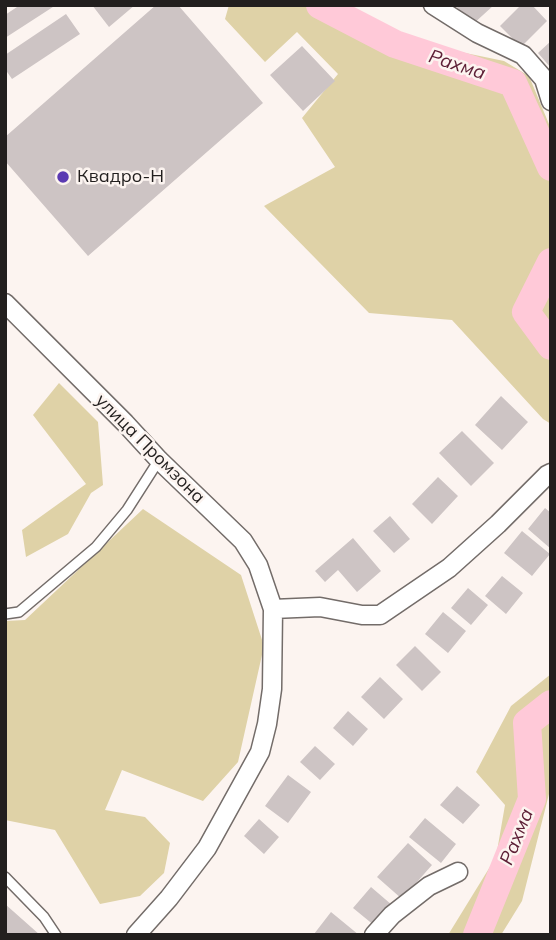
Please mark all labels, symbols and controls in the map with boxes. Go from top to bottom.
water label: Рахма [426,45,488,85]
place label: Квадро-Н [77,166,164,188]
marker: Квадро-Н [55,169,71,185]
street label: улица Промзона [91,390,209,508]
water label: Рахма [495,806,539,868]

